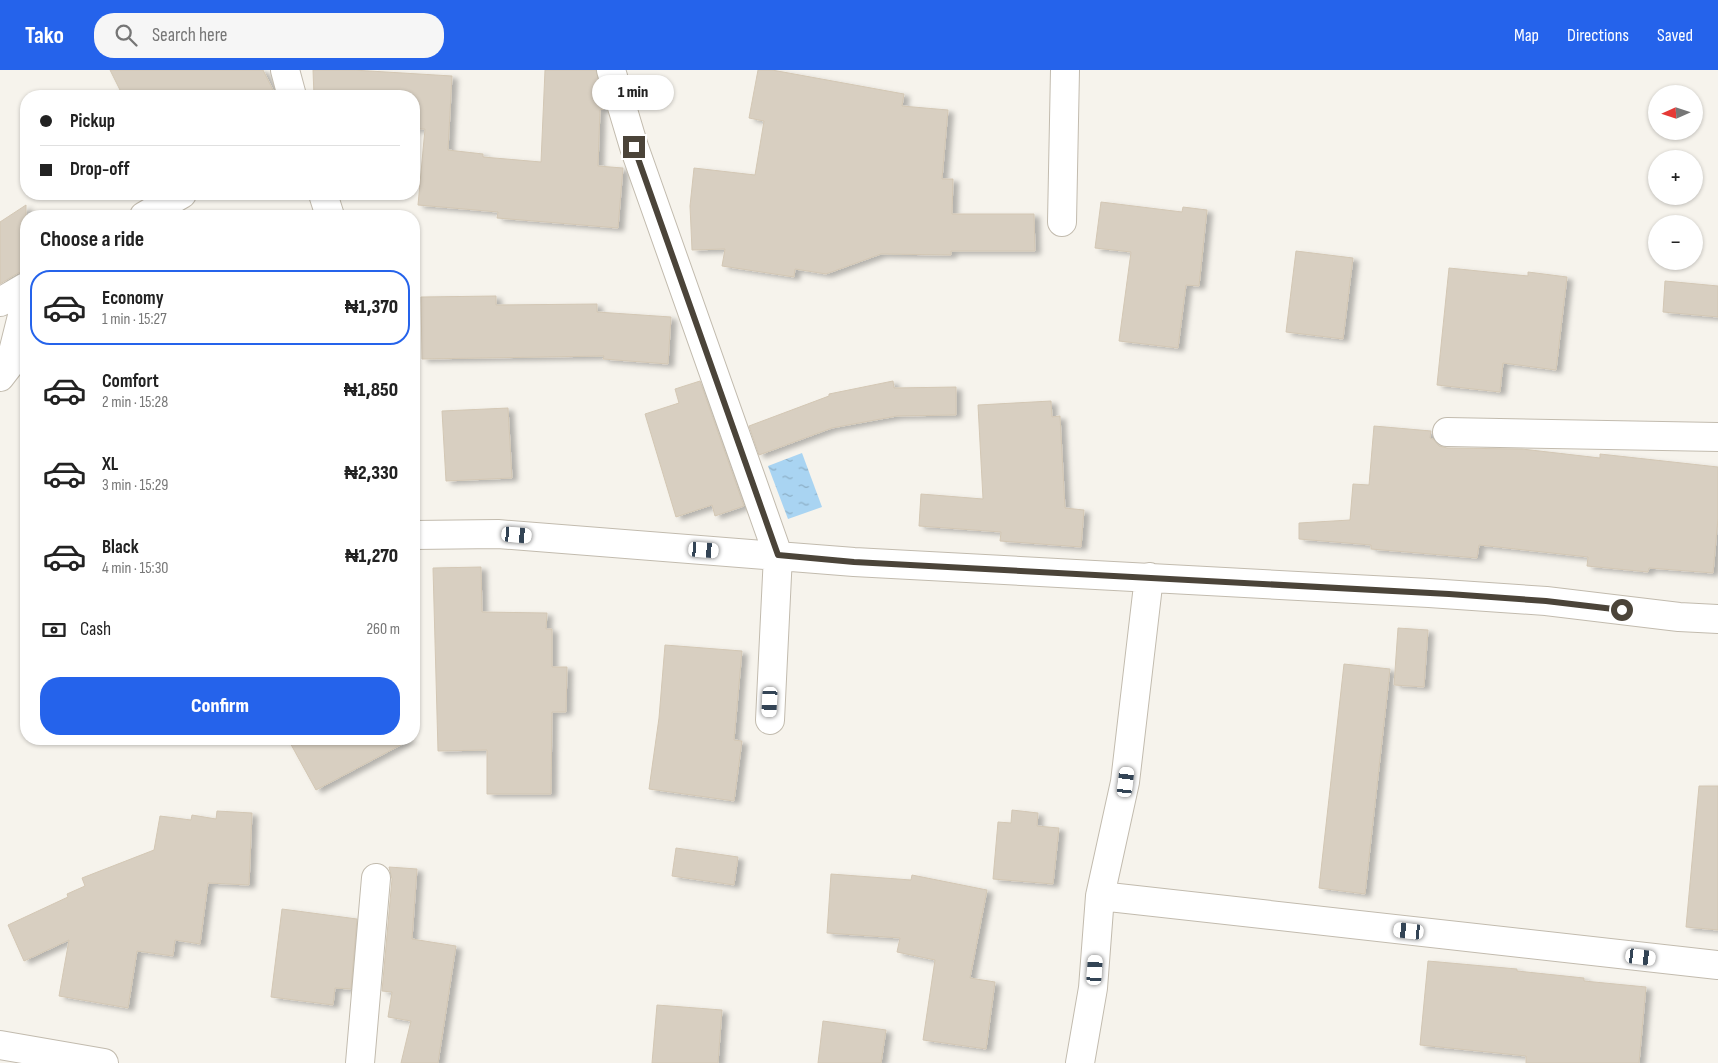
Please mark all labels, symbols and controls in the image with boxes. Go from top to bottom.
search box [94,13,444,58]
text: Tako [25,21,64,50]
icon: search [112,21,140,49]
text: Search here [152,24,228,47]
text: Map [1514,25,1539,46]
text: Directions [1567,25,1629,46]
text: Saved [1657,25,1693,46]
callout: 1 min [593,75,675,110]
text: 1 min [618,83,648,102]
north arrow [1648,85,1702,140]
map controls [1648,85,1703,270]
text: Pickup [70,110,115,133]
route end [623,136,645,158]
button: + [1648,150,1703,205]
text: Drop-off [70,158,130,181]
button: − [1648,215,1703,270]
text: Choose a ride [40,226,144,253]
icon: car [42,285,87,330]
text: Economy [102,287,164,310]
text: ₦1,370 [345,296,398,319]
text: 1 min · 15:27 [102,310,167,329]
icon: car [42,368,87,413]
text: Comfort [102,370,159,393]
text: ₦1,850 [344,379,398,402]
text: 2 min · 15:28 [102,393,168,412]
icon: car [42,451,87,496]
text: XL [102,453,118,476]
text: ₦2,330 [344,462,398,485]
text: 3 min · 15:29 [102,476,168,495]
car [501,526,532,544]
icon: car [42,534,87,579]
text: Black [102,536,139,559]
car [688,541,719,559]
text: ₦1,270 [345,545,398,568]
text: 4 min · 15:30 [102,559,168,578]
route start [1611,599,1633,621]
icon: cash [40,616,68,644]
text: Cash [80,618,111,641]
text: 260 m [366,620,400,639]
button: Confirm [40,677,400,735]
car [761,687,778,717]
car [1116,766,1135,798]
car [1393,922,1424,940]
car [1625,948,1656,966]
car [1086,955,1103,985]

